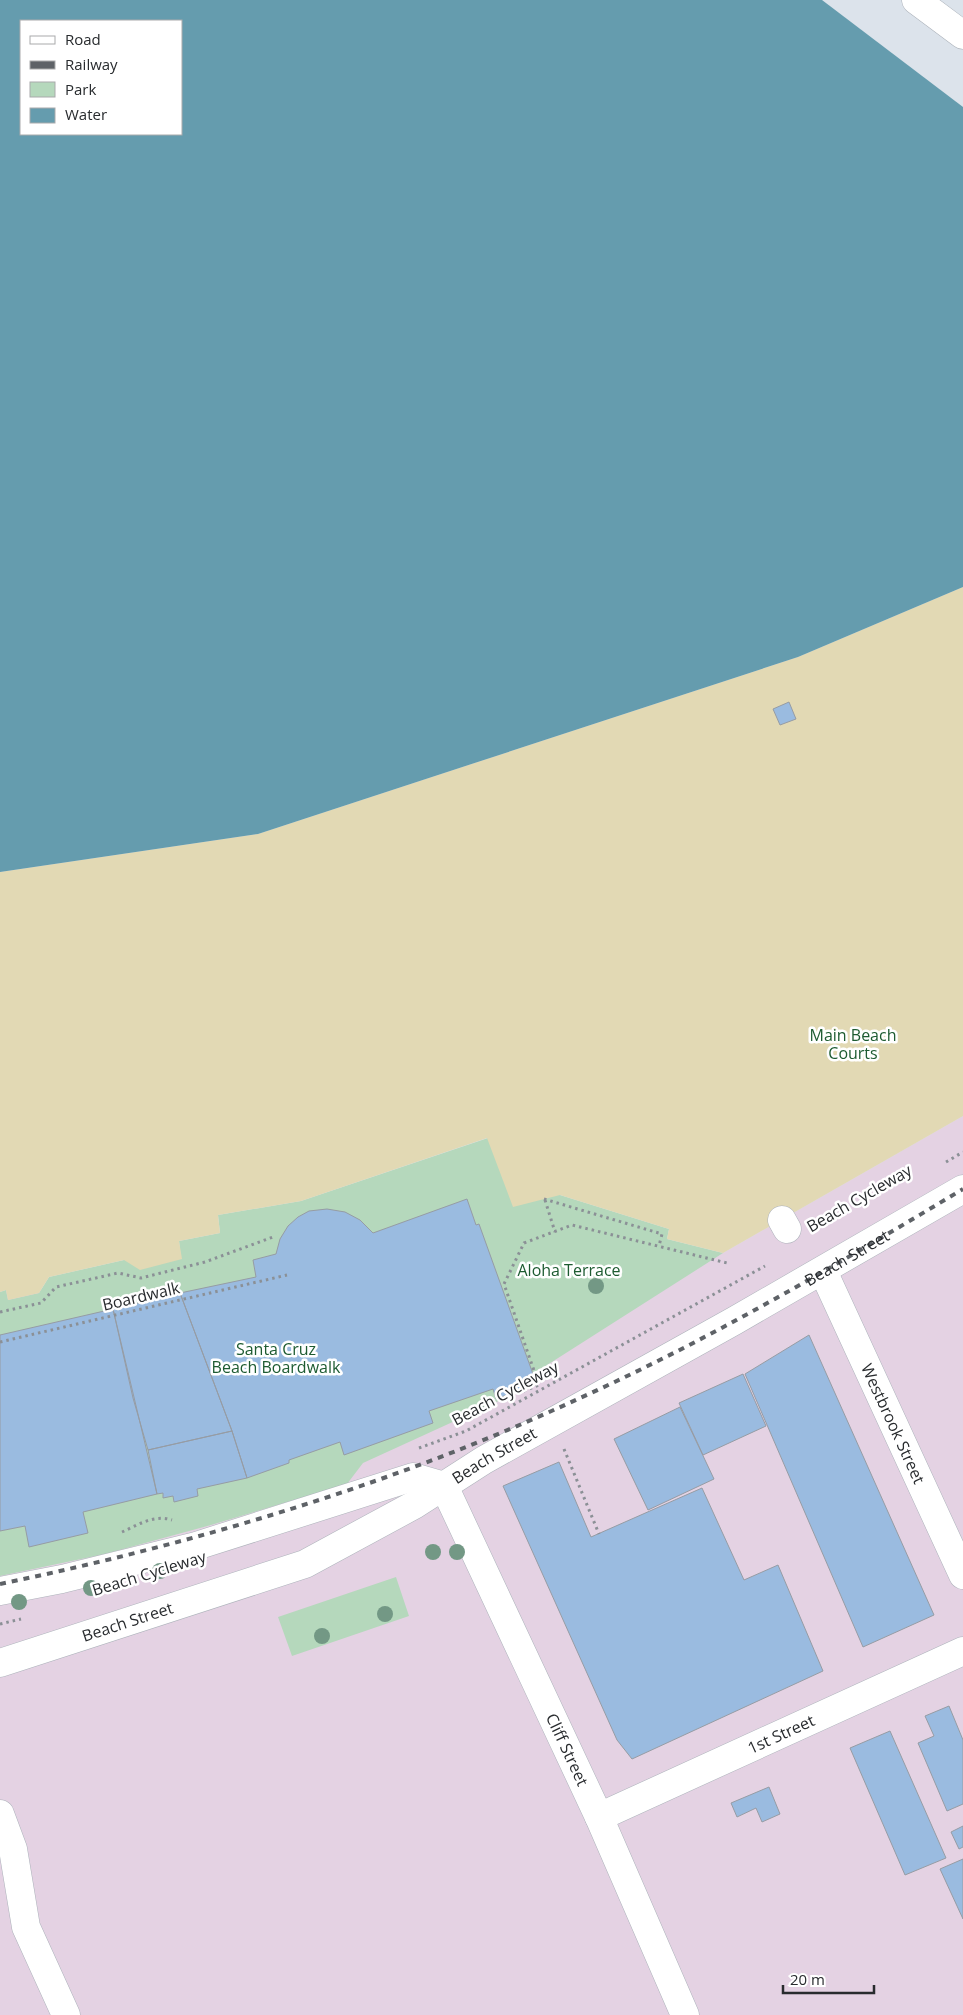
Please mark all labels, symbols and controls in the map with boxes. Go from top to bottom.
legend [20,20,182,135]
text: Road [65,29,101,49]
text: Railway [65,54,118,74]
text: Park [65,79,96,99]
text: Water [65,104,107,124]
park label: Main Beach Courts [810,1024,896,1064]
street label: Beach Cycleway [802,1159,916,1237]
street label: Beach Street [800,1224,894,1291]
park label: Aloha Terrace [517,1259,621,1281]
street label: Boardwalk [100,1276,182,1316]
park label: Santa Cruz Beach Boardwalk [212,1338,341,1378]
street label: Beach Cycleway [448,1355,563,1430]
street label: Westbrook Street [856,1360,931,1487]
street label: Beach Street [448,1422,541,1489]
street label: Beach Cycleway [89,1545,210,1601]
street label: Beach Street [79,1596,176,1647]
street label: 1st Street [744,1709,818,1759]
street label: Cliff Street [541,1710,594,1790]
scale bar [783,1962,874,1994]
text: 20 m [790,1969,825,1989]

